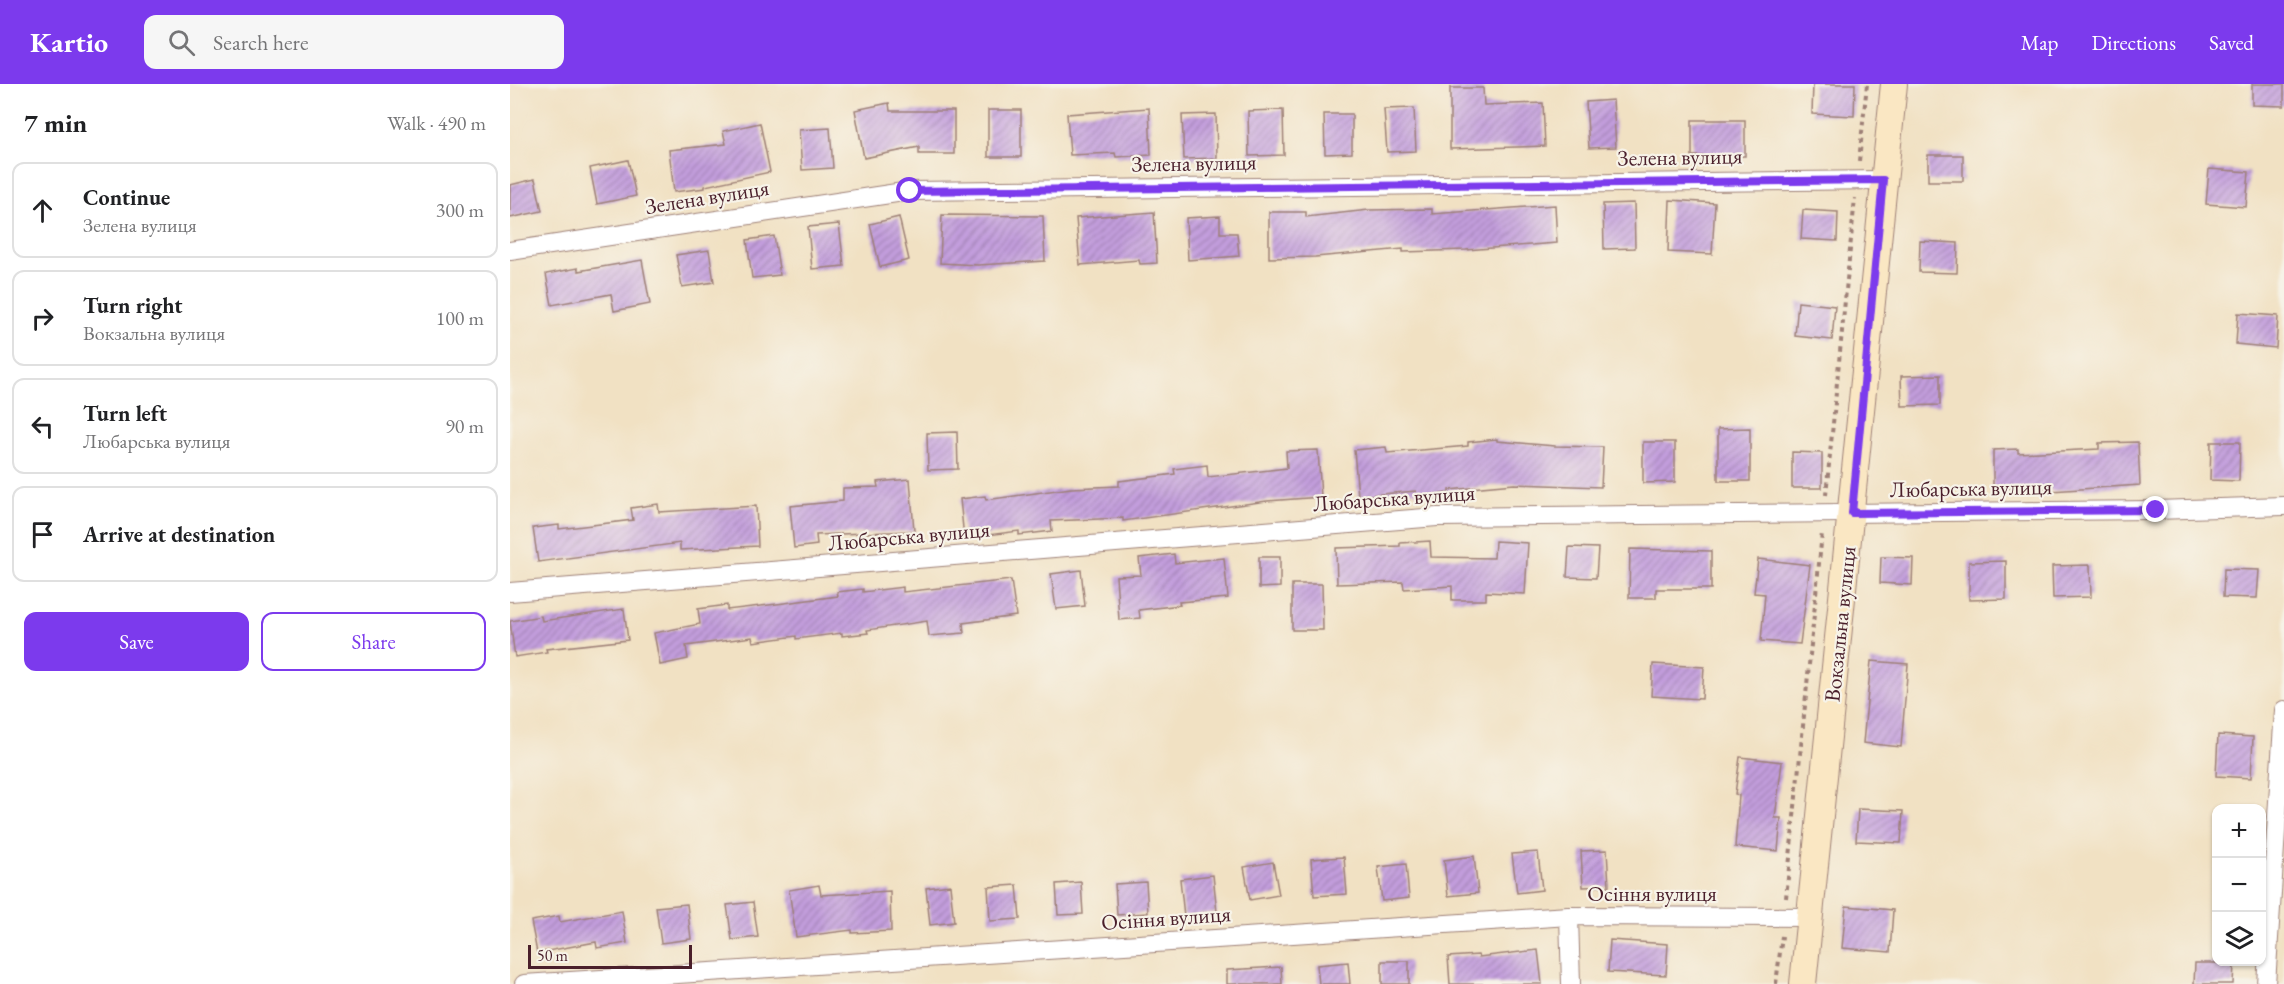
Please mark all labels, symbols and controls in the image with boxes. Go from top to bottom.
search box [144,15,564,69]
text: Kartio [30,24,108,60]
icon: search [165,26,198,59]
text: Search here [213,28,309,57]
text: Map [2021,29,2058,56]
text: Directions [2091,29,2176,56]
text: Saved [2209,29,2254,56]
text: 7 min [24,106,87,140]
text: Walk · 490 m [387,110,486,136]
street label: Зелена вулиця [1617,141,1743,173]
street label: Зелена вулиця [1131,147,1257,179]
street label: Зелена вулиця [643,173,771,221]
route start [896,177,922,203]
text: Continue [83,183,170,212]
icon: ahead [26,194,59,227]
text: 300 m [436,197,484,223]
text: Зелена вулиця [83,212,197,238]
text: Turn right [83,291,182,320]
icon: right [26,302,59,335]
text: 100 m [436,305,484,331]
text: Вокзальна вулиця [83,320,225,346]
text: Turn left [83,399,167,428]
icon: left [26,410,59,443]
text: 90 m [445,413,484,439]
text: Любарська вулиця [83,428,231,454]
street label: Любарська вулиця [1890,472,2053,504]
street label: Любарська вулиця [1312,478,1476,518]
route end [2142,496,2168,522]
street label: Любарська вулиця [827,514,991,558]
icon: arrive [26,518,59,551]
text: Arrive at destination [83,520,275,549]
street label: Вокзальна вулиця [1817,545,1863,703]
button: Save [24,612,249,671]
button: Share [261,612,486,671]
map controls [2212,804,2266,966]
button: + [2212,804,2266,858]
button: − [2212,858,2266,912]
street label: Осіння вулиця [1587,879,1717,908]
street label: Осіння вулиця [1100,899,1232,937]
button: layers [2212,912,2266,966]
scale bar [528,942,692,970]
text: 50 m [537,945,568,966]

